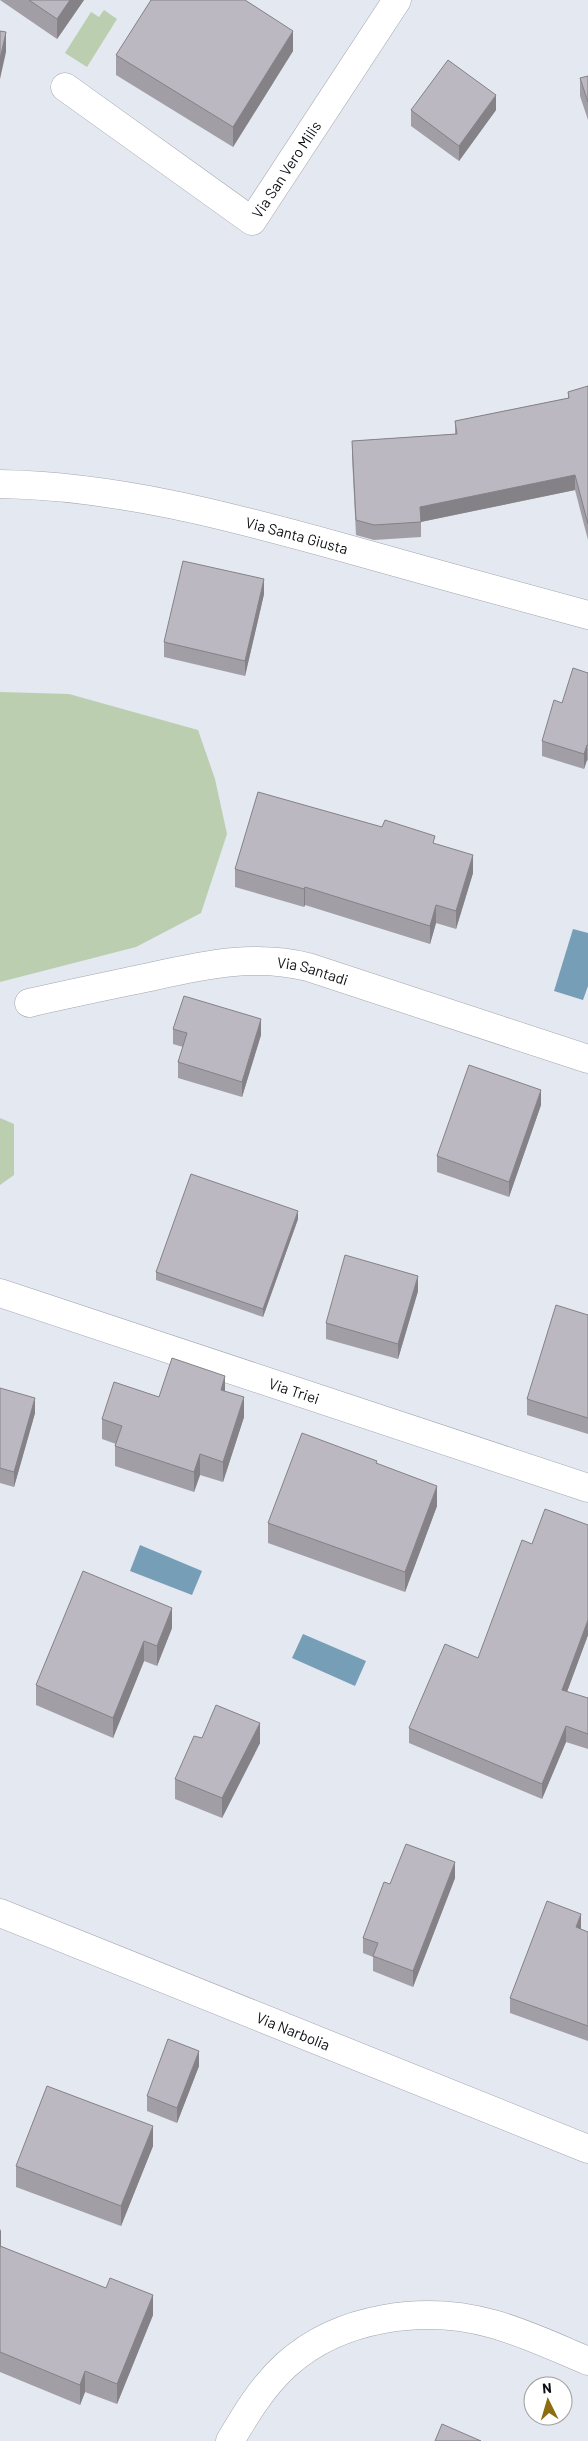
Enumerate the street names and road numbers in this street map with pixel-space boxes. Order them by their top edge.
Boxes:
street label: Via San Vero Milis [248,117,324,221]
street label: Via Santa Giusta [244,513,350,558]
street label: Via Santadi [276,953,351,989]
street label: Via Triei [267,1374,322,1407]
street label: Via Narbolia [254,2008,333,2054]

